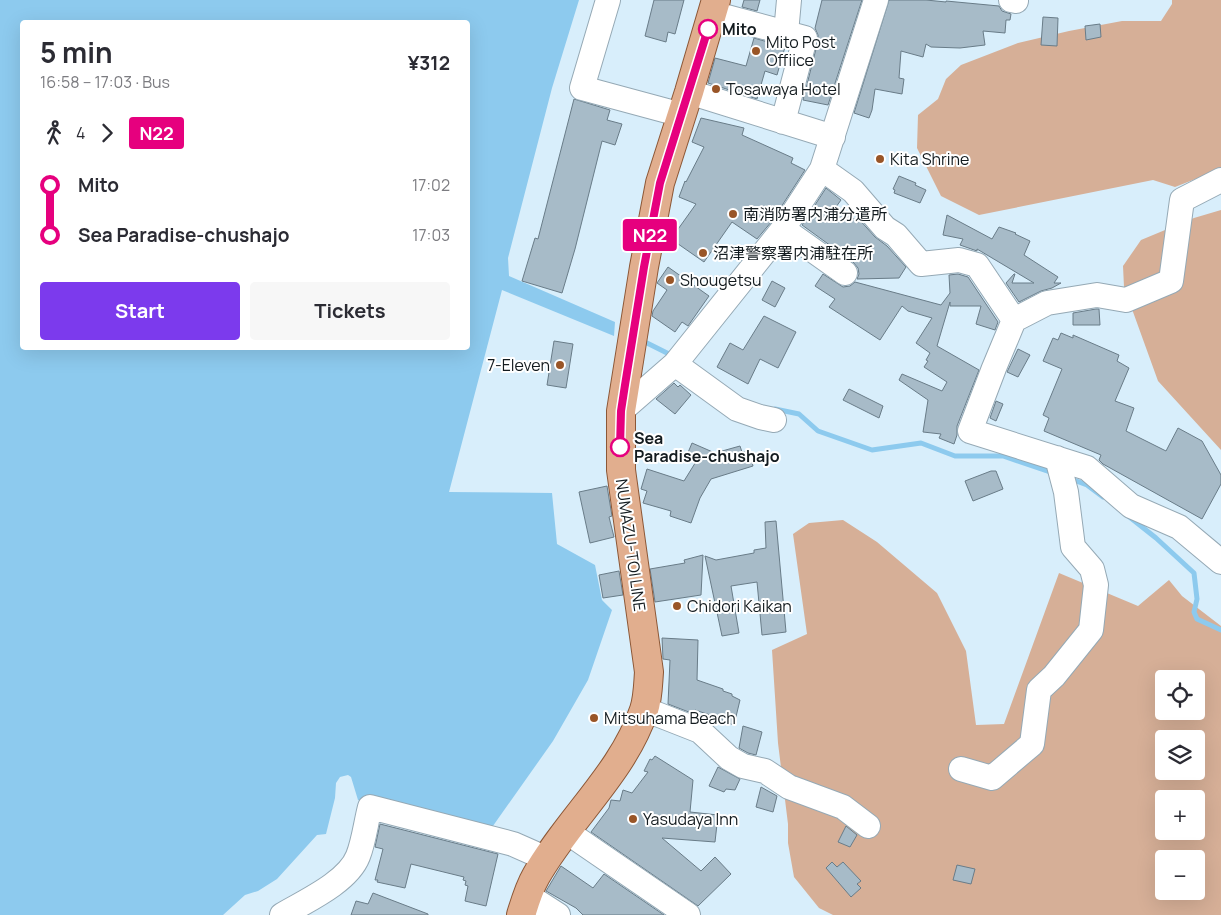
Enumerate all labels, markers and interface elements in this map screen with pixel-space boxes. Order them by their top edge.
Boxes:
place label: Mito [722,18,757,40]
marker: Mito [698,19,718,39]
place label: Mito Post Offiice [766,31,836,71]
text: 5 min [40,33,113,71]
marker: Mito Post Offiice [750,45,762,57]
text: ¥312 [408,50,450,76]
text: 16:58 – 17:03 · Bus [40,71,170,93]
place label: Tosawaya Hotel [726,78,841,100]
marker: Tosawaya Hotel [710,83,722,95]
icon: walk [40,119,68,147]
icon: forward [93,119,121,147]
text: N22 [139,121,174,145]
text: 4 [76,122,85,144]
place label: Kita Shrine [890,148,969,170]
marker: Kita Shrine [874,153,886,165]
text: Mito [78,172,119,198]
text: 17:02 [412,174,450,196]
place label: 南消防署内浦分遣所 [743,203,887,225]
marker: 南消防署内浦分遣所 [727,208,739,220]
line badge: N22 [621,219,679,251]
text: Sea Paradise-chushajo [78,222,289,248]
text: N22 [633,223,667,247]
text: 17:03 [412,224,450,246]
place label: 沼津警察署内浦駐在所 [713,242,873,264]
marker: 沼津警察署内浦駐在所 [697,247,709,259]
place label: Shougetsu [680,269,761,291]
marker: Shougetsu [664,274,676,286]
button: Start [40,282,240,340]
button: Tickets [250,282,450,340]
place label: 7-Eleven [487,354,550,376]
marker: 7-Eleven [554,359,566,371]
place label: Sea Paradise-chushajo [634,427,780,467]
marker: Sea Paradise-chushajo [610,437,630,457]
street label: NUMAZU-TOI LINE [611,477,651,613]
place label: Chidori Kaikan [687,595,792,617]
marker: Chidori Kaikan [671,600,683,612]
map controls [1155,670,1205,900]
button: locate [1155,670,1205,720]
place label: Mitsuhama Beach [604,707,736,729]
marker: Mitsuhama Beach [588,712,600,724]
button: layers [1155,730,1205,780]
button: + [1155,790,1205,840]
place label: Yasudaya Inn [643,808,738,830]
marker: Yasudaya Inn [627,813,639,825]
button: − [1155,850,1205,900]

